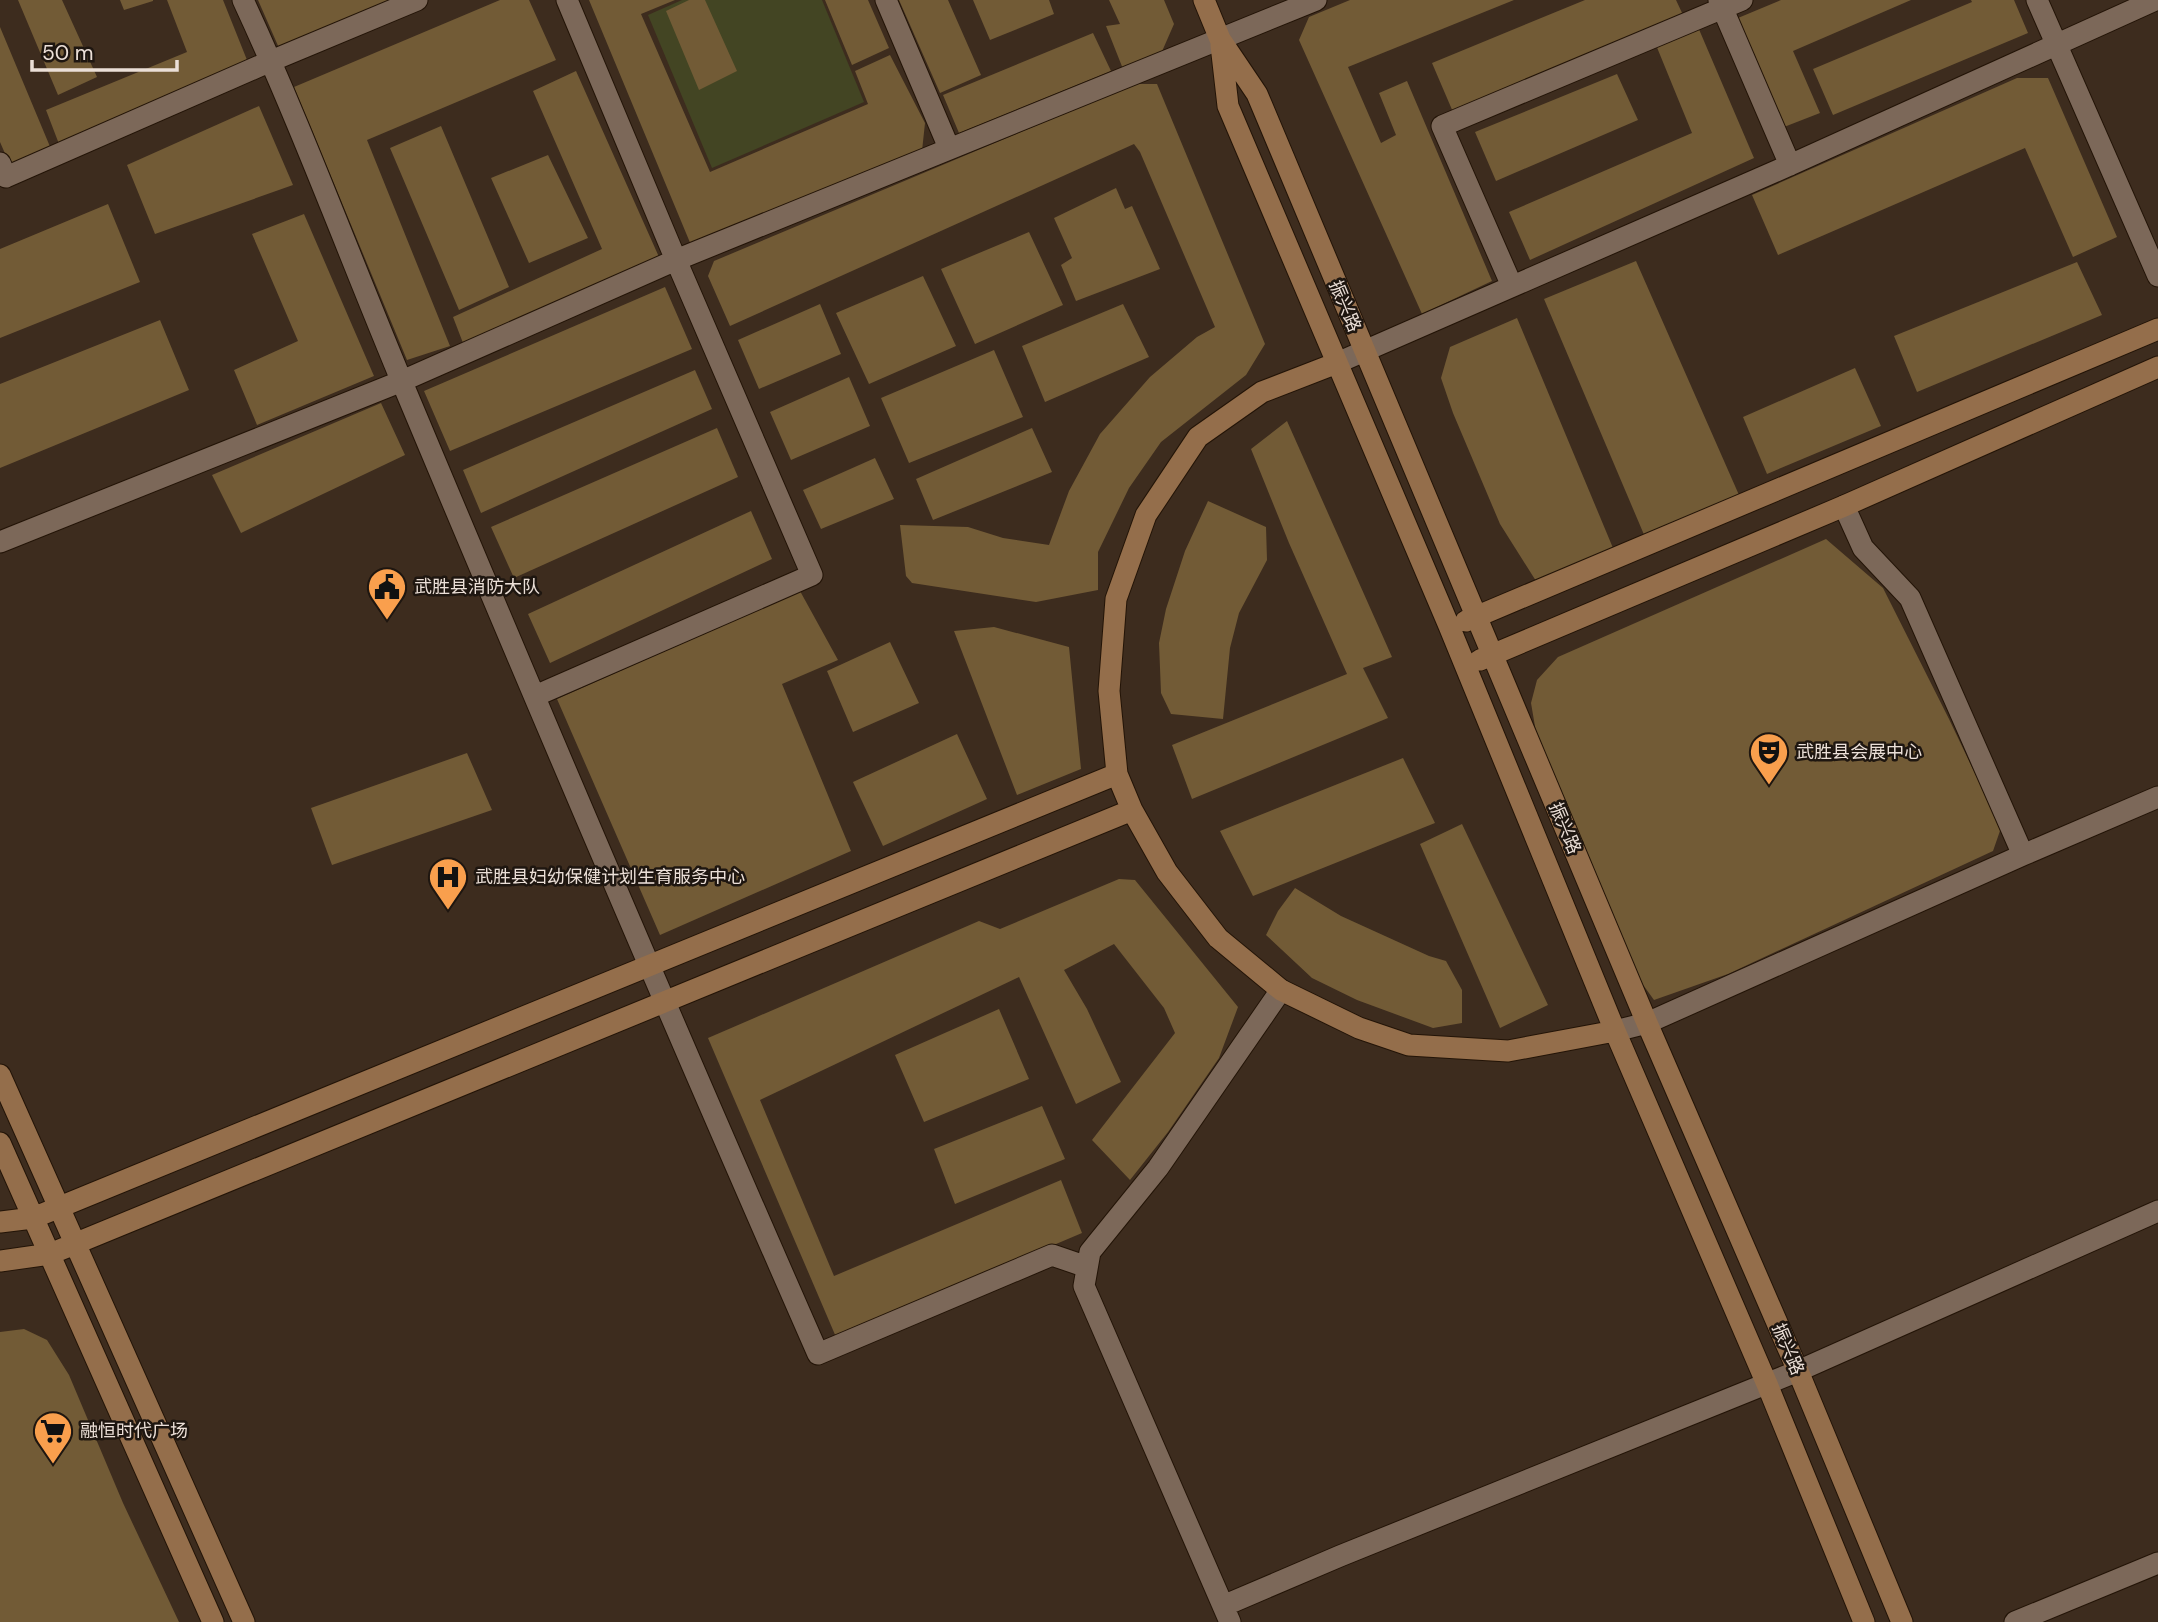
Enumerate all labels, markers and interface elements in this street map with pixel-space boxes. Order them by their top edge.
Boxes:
scale bar [32,28,177,72]
text: 50 m [42,39,93,67]
street label: 振兴路 [1323,276,1367,336]
public building icon: 武胜县消防大队 [366,566,408,621]
place label: 武胜县消防大队 [414,575,540,599]
theatre icon: 武胜县会展中心 [1748,731,1790,786]
place label: 武胜县会展中心 [1796,740,1922,764]
street label: 振兴路 [1543,798,1587,858]
hospital icon: 武胜县妇幼保健计划生育服务中心 [427,856,469,911]
place label: 武胜县妇幼保健计划生育服务中心 [475,865,745,889]
street label: 振兴路 [1766,1319,1810,1379]
supermarket icon: 融恒时代广场 [32,1410,74,1465]
place label: 融恒时代广场 [80,1419,188,1443]

